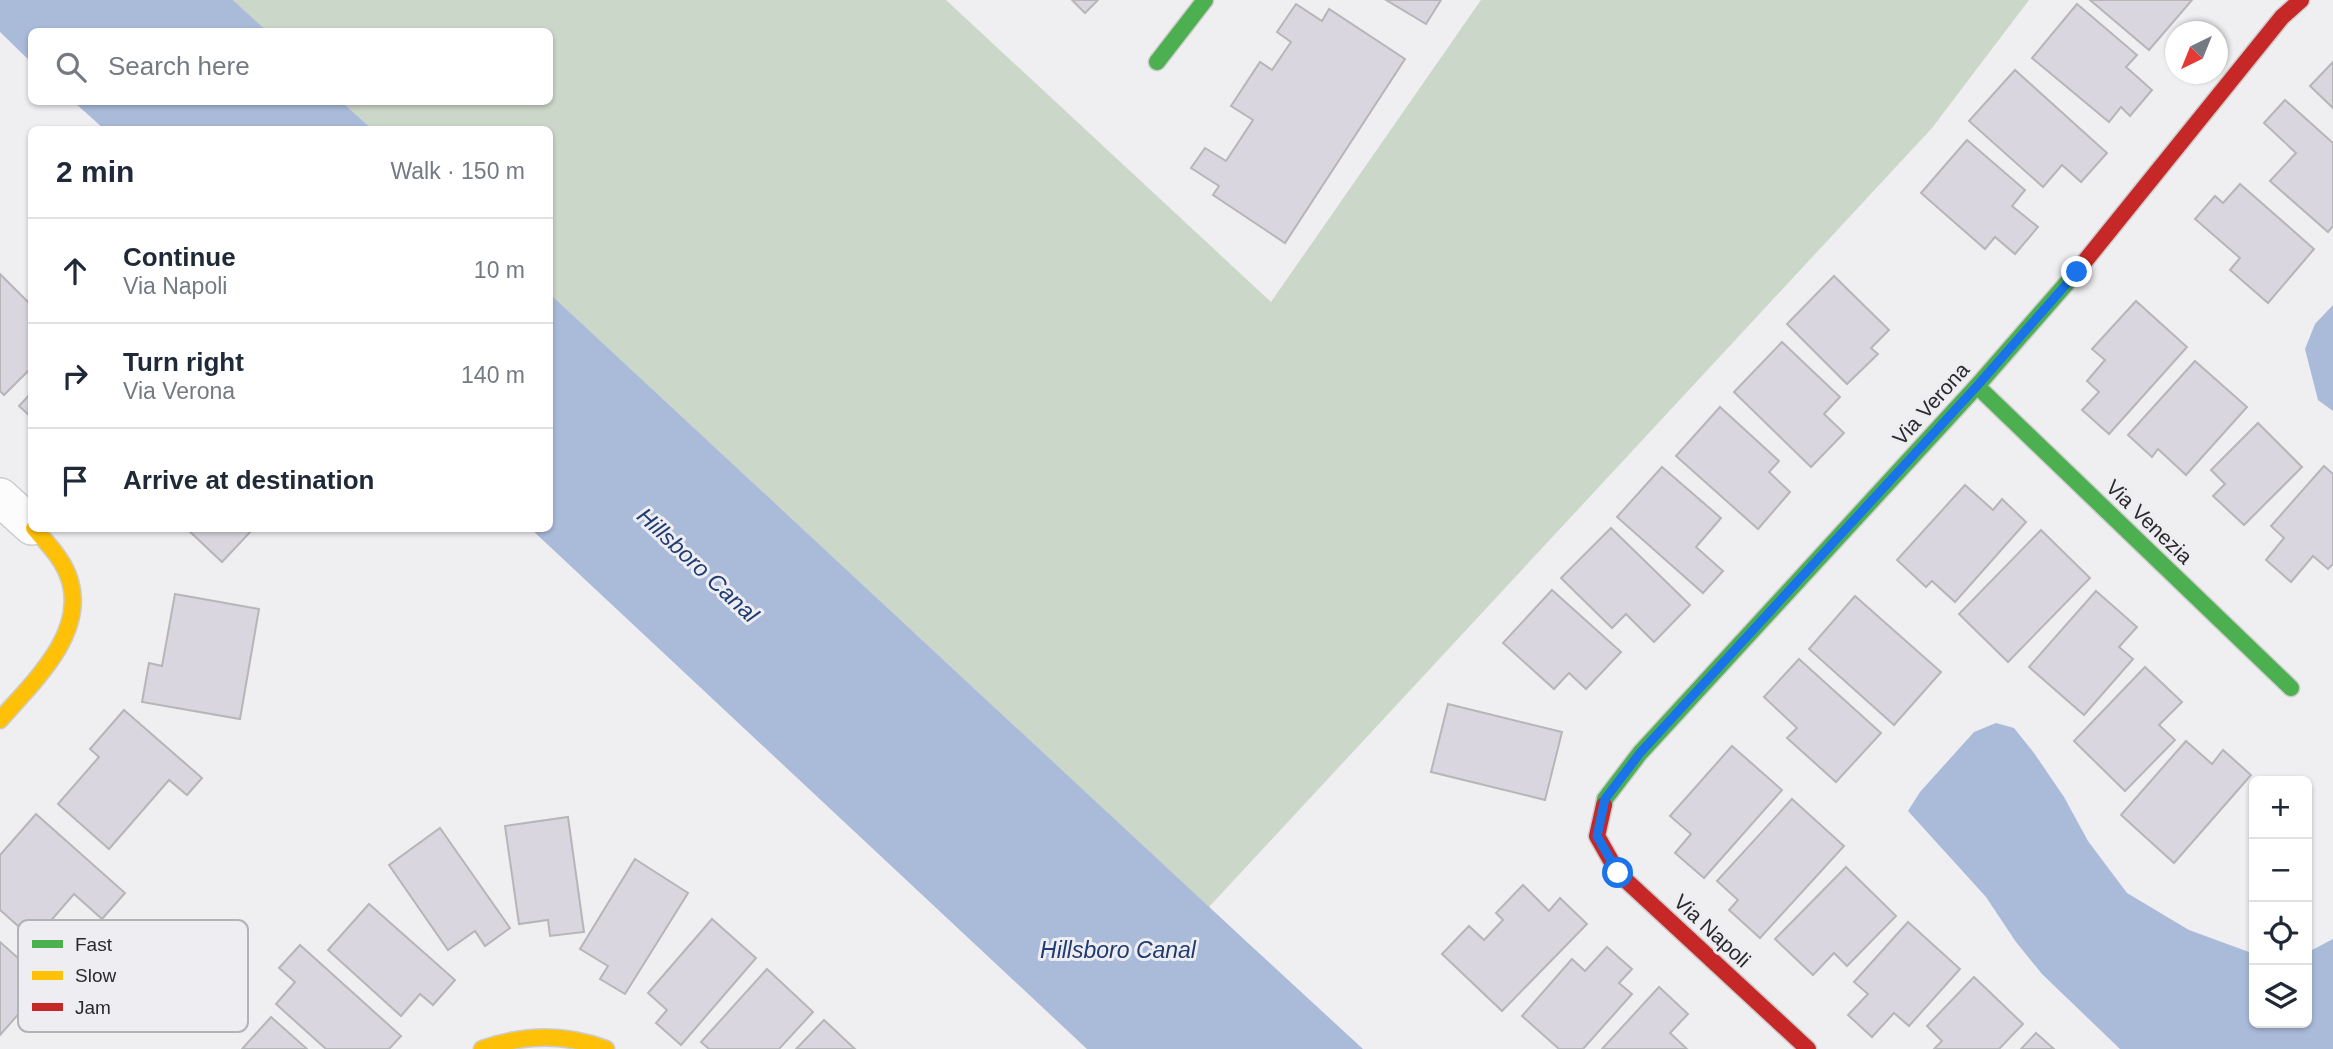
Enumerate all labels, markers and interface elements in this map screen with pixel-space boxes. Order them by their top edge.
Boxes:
north arrow [2165,21,2228,84]
search box [28,28,553,105]
icon: search [52,48,90,86]
text: Search here [108,51,250,81]
text: 2 min [56,155,134,188]
text: Walk · 150 m [390,158,525,184]
text: Continue [123,242,236,272]
icon: ahead [56,252,94,290]
route end [2061,256,2092,287]
text: 10 m [474,257,525,283]
text: Via Napoli [123,273,227,299]
text: Turn right [123,347,244,377]
icon: right [56,357,94,395]
street label: Via Verona [1888,358,1974,449]
text: 140 m [461,362,525,388]
text: Via Verona [123,378,235,404]
icon: arrive [56,462,94,500]
text: Arrive at destination [123,465,374,495]
street label: Via Venezia [2102,475,2197,569]
water label: Hillsboro Canal [632,502,765,628]
map controls [2249,776,2312,1028]
button: + [2249,776,2312,839]
button: − [2249,839,2312,902]
route start [1602,857,1633,888]
street label: Via Napoli [1670,890,1755,972]
button: locate [2249,902,2312,965]
legend [18,920,248,1032]
text: Fast [75,934,113,955]
water label: Hillsboro Canal [1040,937,1197,963]
text: Slow [75,965,116,986]
button: layers [2249,965,2312,1028]
text: Jam [75,997,111,1018]

